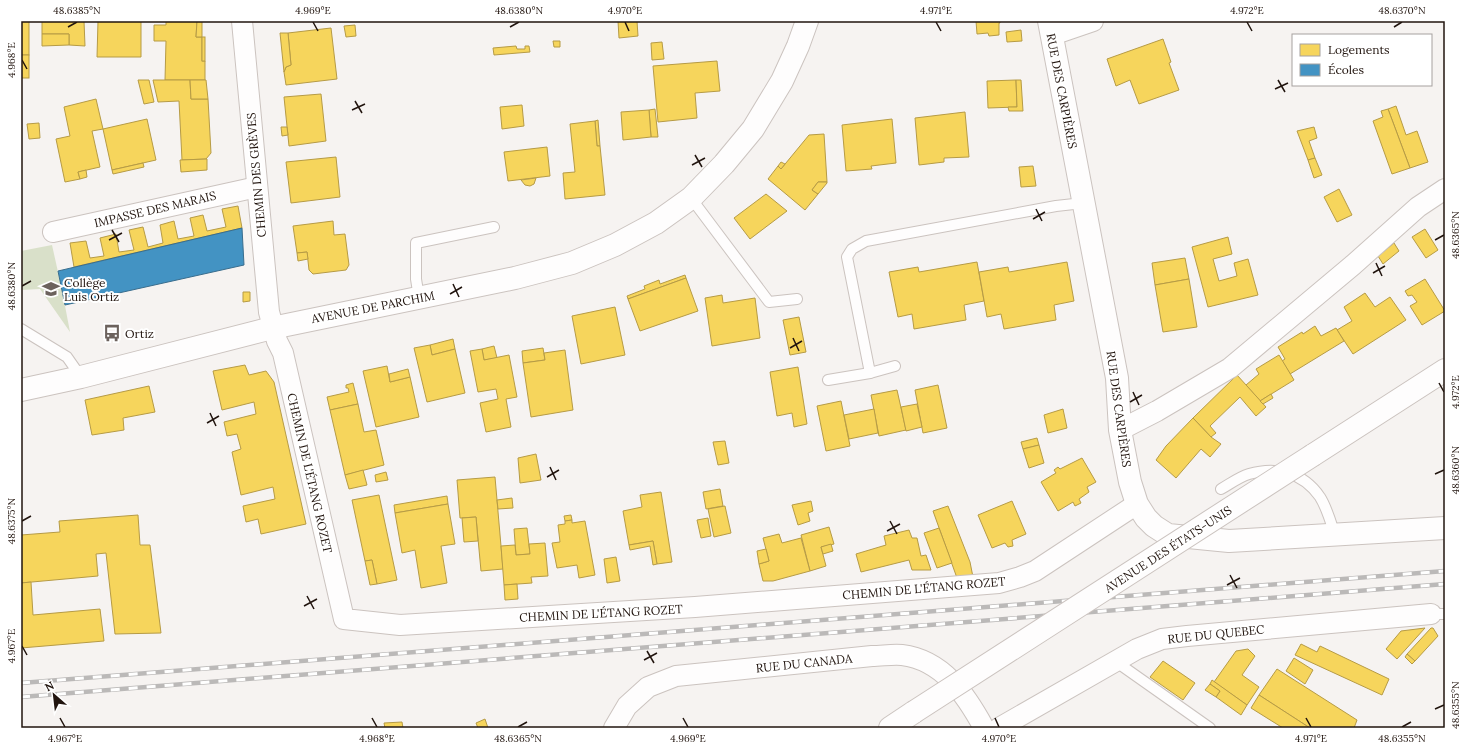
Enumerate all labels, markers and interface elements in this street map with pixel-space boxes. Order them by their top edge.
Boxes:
text: 48.6385°N [53,4,101,17]
text: 4.969°E [295,4,331,17]
text: 48.6380°N [495,4,544,17]
text: 4.970°E [608,4,642,17]
text: 4.971°E [920,4,952,17]
text: 4.972°E [1230,4,1264,17]
text: 48.6370°N [1379,4,1426,17]
street label: RUE DES CARPIÈRES [1043,32,1081,150]
legend [1292,34,1432,86]
text: 4.968°E [5,42,18,78]
text: Logements [1328,42,1390,57]
text: Écoles [1328,62,1365,77]
street label: CHEMIN DES GRÈVES [243,112,269,238]
street label: IMPASSE DES MARAIS [92,188,218,230]
text: 48.6365°N [1449,211,1462,259]
text: 48.6380°N [5,261,18,310]
place label: Collège Luis Ortiz [64,275,119,304]
school or university icon: Collège Luis Ortiz [41,279,61,299]
street label: AVENUE DE PARCHIM [309,288,436,327]
bus stop icon: Ortiz [102,323,122,343]
place label: Ortiz [125,326,154,341]
street label: RUE DES CARPIÈRES [1103,350,1135,468]
text: 4.972°E [1449,375,1462,409]
street label: CHEMIN DE L'ÉTANG ROZET [284,392,336,555]
text: 48.6360°N [1449,445,1462,494]
text: 48.6375°N [5,498,18,544]
street label: AVENUE DES ÉTATS-UNIS [1101,502,1235,596]
street label: CHEMIN DE L'ÉTANG ROZET [842,573,1007,603]
street label: CHEMIN DE L'ÉTANG ROZET [519,601,683,625]
street label: RUE DU QUEBEC [1167,621,1266,647]
text: 4.967°E [5,629,18,663]
street label: RUE DU CANADA [755,650,853,676]
north arrow [34,675,74,715]
text: N [42,678,57,694]
text: 48.6355°N [1449,681,1462,729]
text: 4.967°E [48,732,82,745]
text: 4.968°E [359,732,395,745]
text: 48.6365°N [494,732,542,745]
text: 4.969°E [670,732,706,745]
text: 4.970°E [982,732,1016,745]
text: 4.971°E [1295,732,1327,745]
text: 48.6355°N [1378,732,1426,745]

